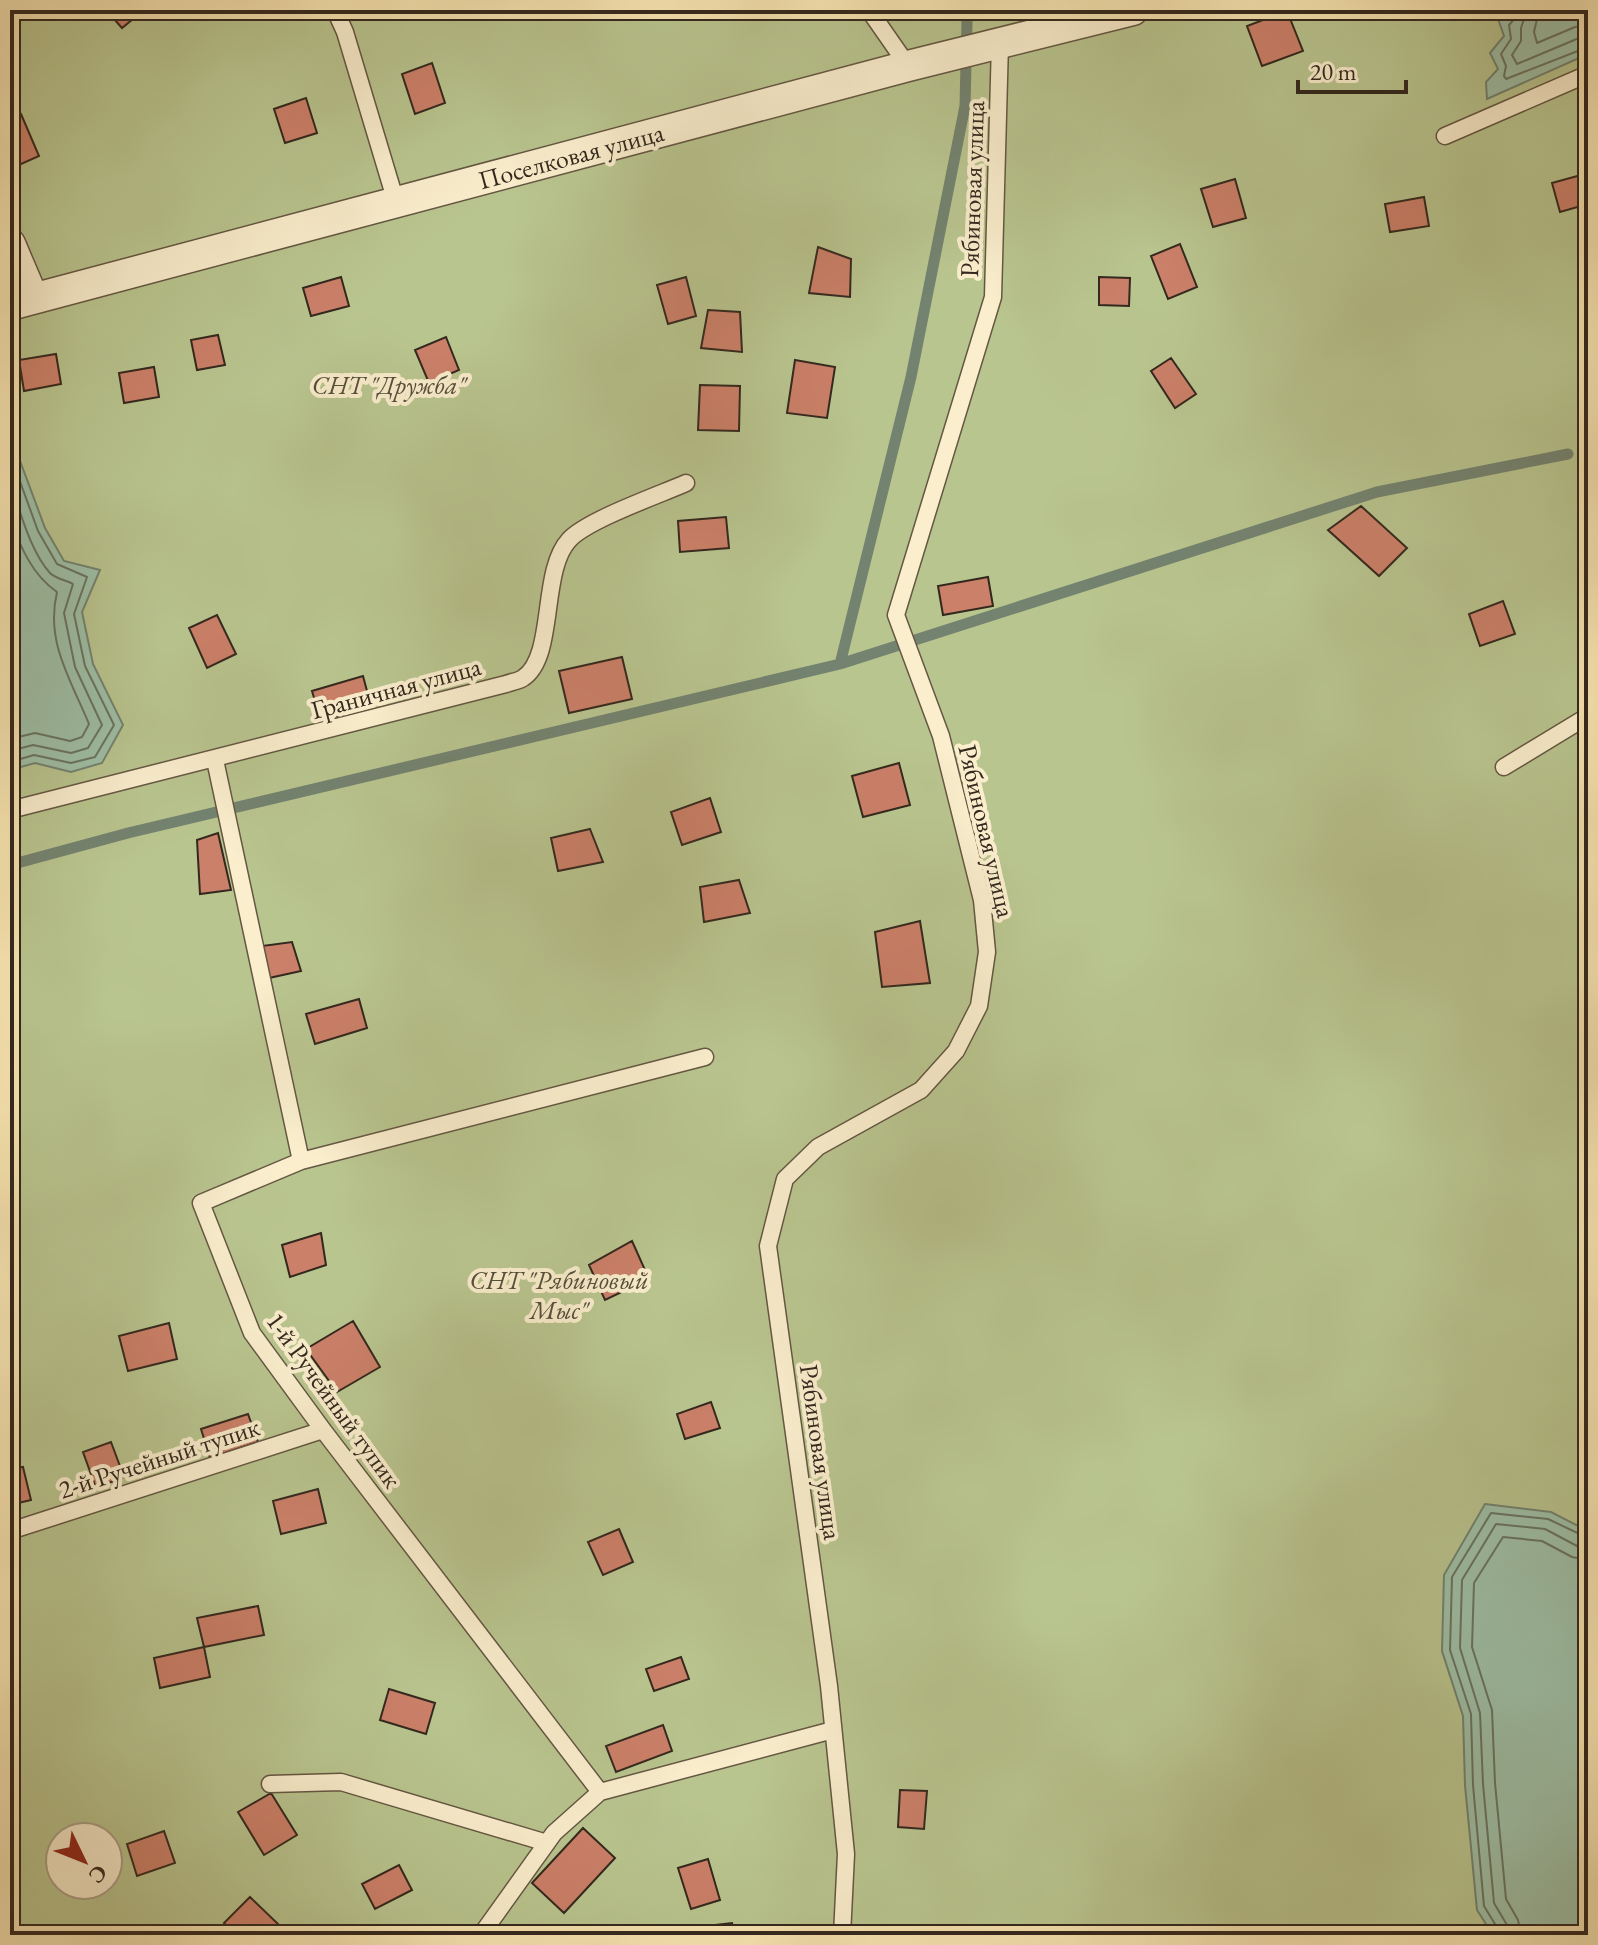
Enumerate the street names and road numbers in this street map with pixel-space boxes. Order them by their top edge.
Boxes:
street label: Рябиновая улица [952,99,992,278]
street label: Поселковая улица [474,115,668,197]
street label: Граничная улица [307,649,485,727]
street label: Рябиновая улица [951,741,1024,922]
street label: 1-й Ручейный тупик [259,1305,410,1495]
street label: Рябиновая улица [792,1362,850,1542]
street label: 2-й Ручейный тупик [54,1409,264,1507]

